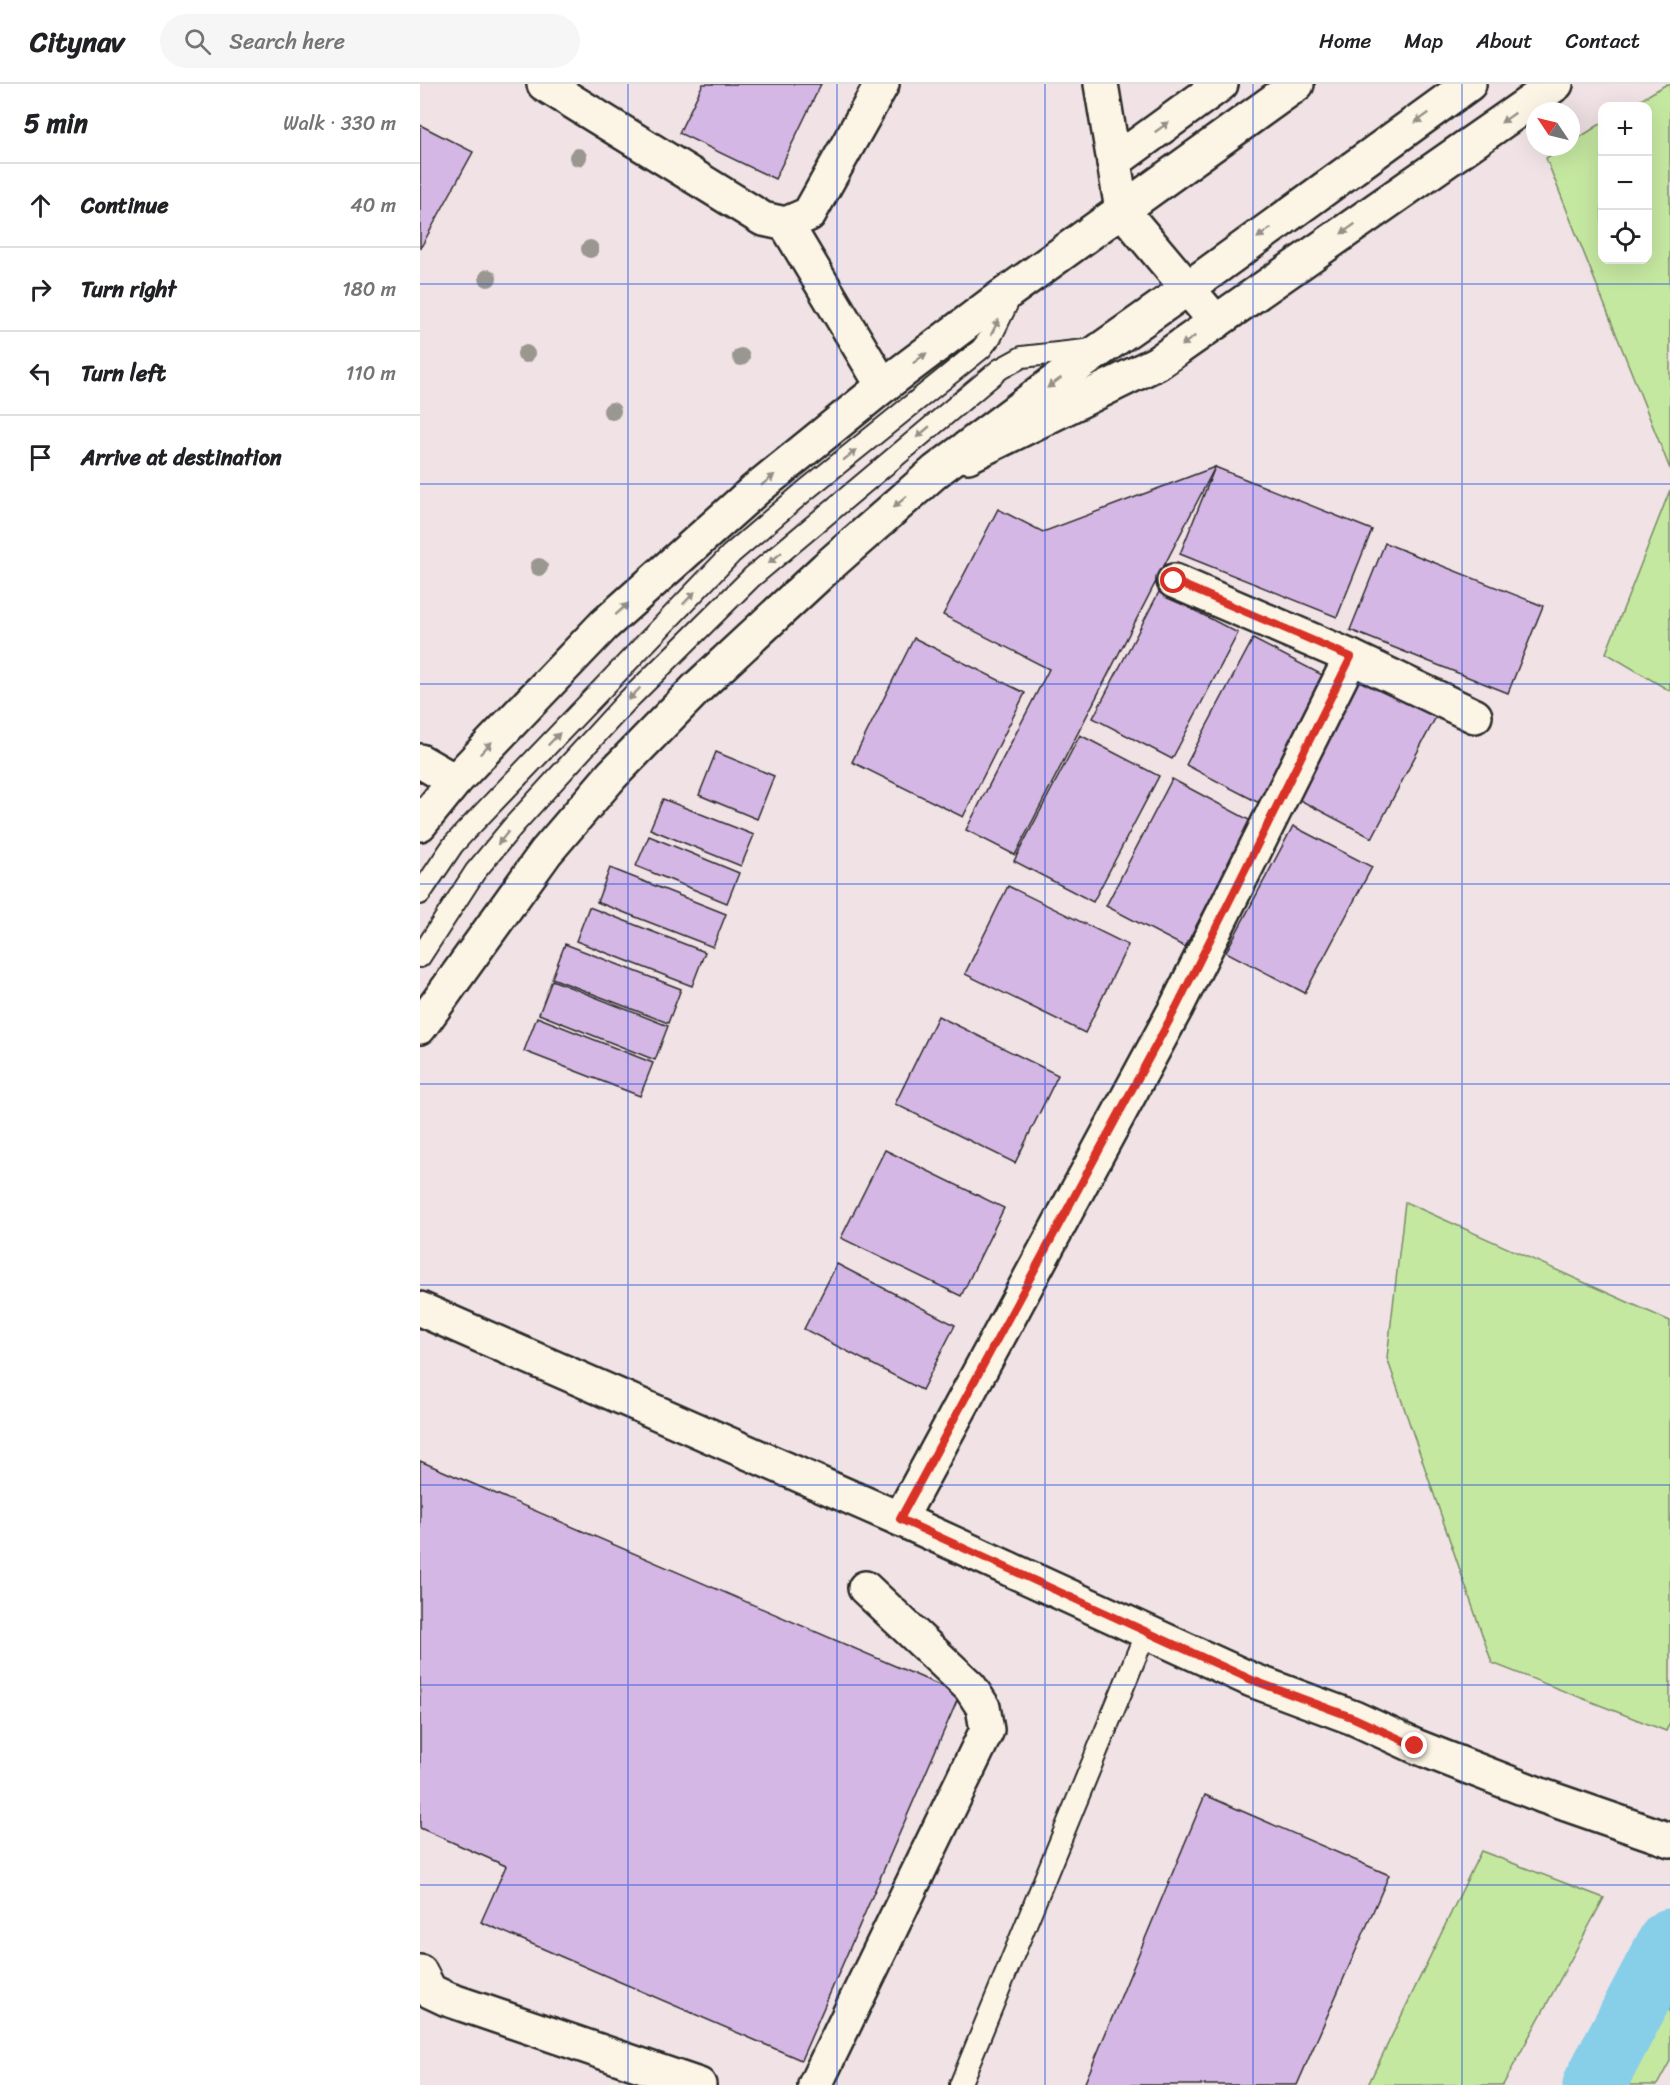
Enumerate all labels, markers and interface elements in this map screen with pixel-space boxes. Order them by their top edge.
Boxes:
search box [160,14,580,68]
text: Citynav [30,17,124,66]
text: Search here [229,22,345,61]
text: Home [1319,22,1371,60]
text: Map [1404,22,1443,60]
text: About [1476,22,1533,60]
text: Contact [1566,22,1640,60]
icon: search [181,25,214,58]
text: 5 min [24,100,88,146]
north arrow [1526,102,1580,156]
map controls [1598,102,1652,264]
button: + [1598,102,1652,156]
text: Walk · 330 m [283,106,396,141]
one-way arrow [1414,112,1429,124]
one-way arrow [1500,112,1516,124]
one-way arrow [1153,121,1169,133]
button: − [1598,156,1652,210]
text: Continue [81,186,169,225]
text: 40 m [350,188,396,223]
icon: ahead [24,189,57,222]
button: locate [1598,210,1652,264]
one-way arrow [1340,223,1356,234]
one-way arrow [1256,227,1272,239]
text: Turn right [81,270,176,309]
text: 180 m [342,272,396,307]
icon: right [24,273,57,306]
one-way arrow [990,318,1000,336]
one-way arrow [1181,335,1197,347]
one-way arrow [912,352,928,364]
text: Turn left [81,354,166,393]
text: 110 m [346,356,396,391]
icon: left [24,357,57,390]
one-way arrow [1046,376,1061,388]
one-way arrow [916,425,931,438]
text: Arrive at destination [81,438,282,477]
icon: arrive [24,441,57,474]
one-way arrow [842,449,858,462]
one-way arrow [760,473,776,486]
one-way arrow [893,495,908,508]
one-way arrow [767,552,783,565]
route start [1160,567,1186,593]
one-way arrow [681,592,695,606]
one-way arrow [614,603,629,616]
one-way arrow [628,686,642,700]
one-way arrow [547,732,561,747]
one-way arrow [479,741,493,756]
one-way arrow [497,830,510,846]
route end [1401,1732,1427,1758]

